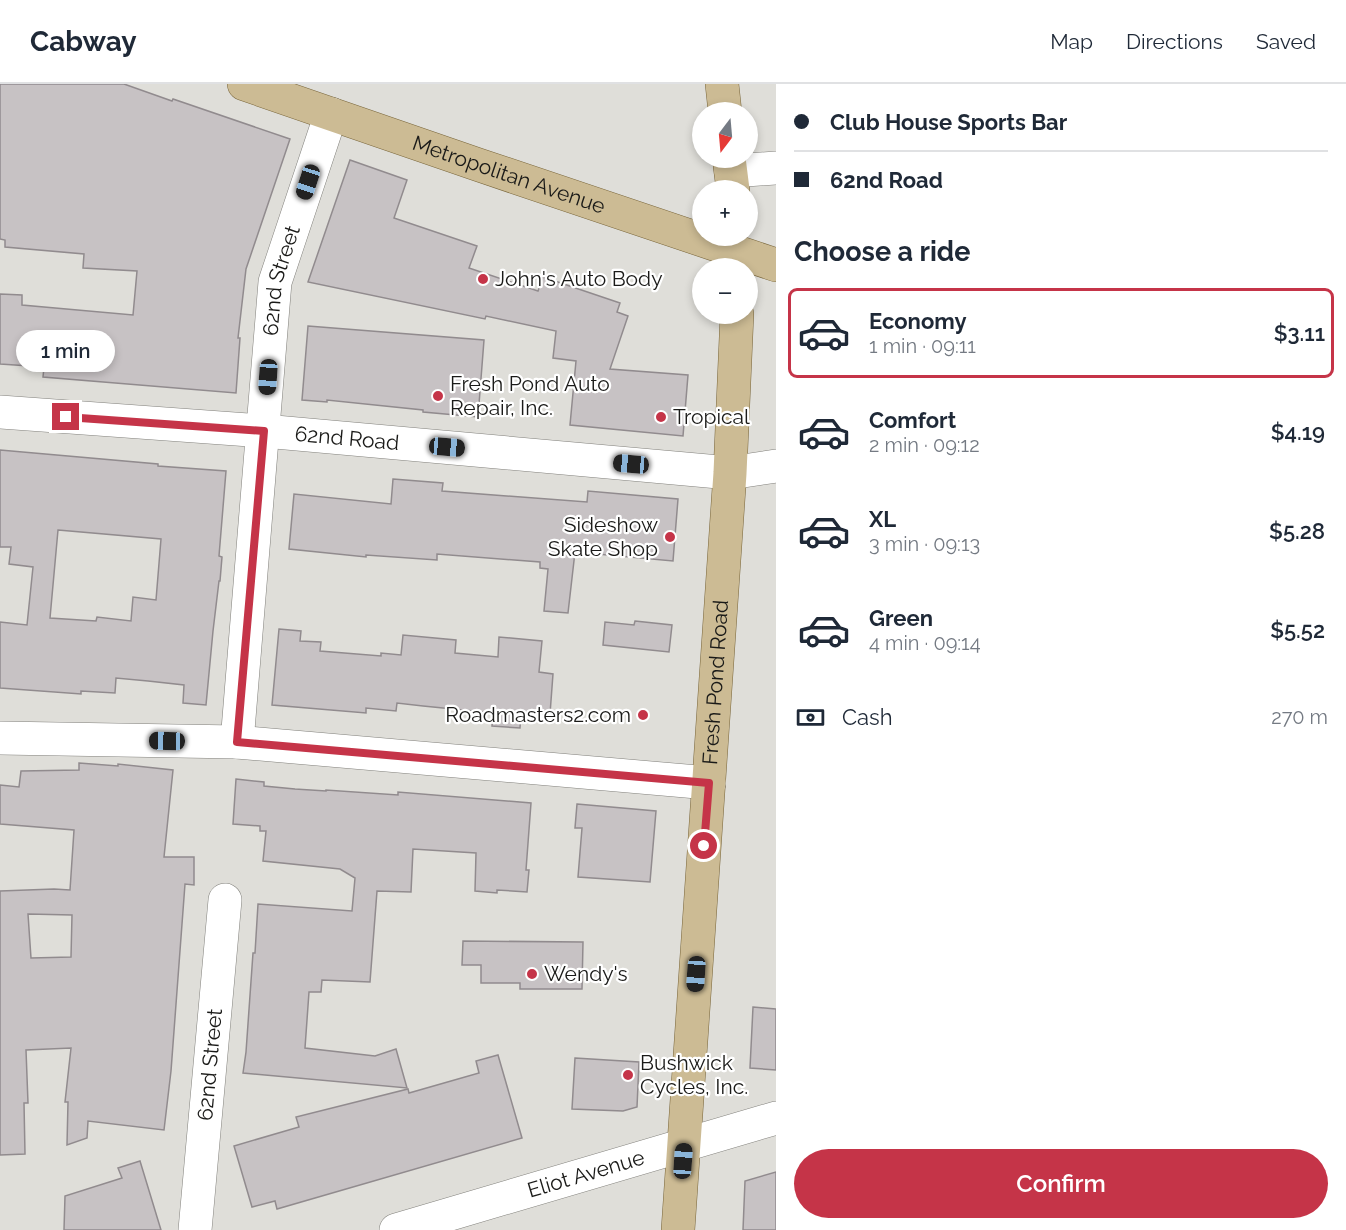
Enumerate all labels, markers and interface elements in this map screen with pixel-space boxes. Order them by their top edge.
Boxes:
text: Cabway [30,25,137,58]
text: Map [1050,29,1093,54]
text: Directions [1126,29,1223,54]
text: Saved [1256,29,1316,54]
north arrow [692,102,758,168]
map controls [692,102,758,324]
text: Club House Sports Bar [830,109,1067,135]
street label: Metropolitan Avenue [409,130,609,219]
car [294,162,322,202]
text: 62nd Road [830,167,943,193]
button: + [692,180,758,246]
street label: 62nd Street [258,222,305,337]
text: Choose a ride [794,236,970,267]
button: − [692,258,758,324]
place label: John's Auto Body [495,266,663,291]
marker: John's Auto Body [476,272,490,286]
icon: car [797,306,851,360]
text: Economy [869,308,967,334]
text: $3.11 [1274,320,1325,346]
callout: 1 min [16,330,116,372]
text: 1 min · 09:11 [869,334,976,358]
text: 1 min [41,339,90,363]
car [258,358,278,396]
place label: Fresh Pond Auto Repair, Inc. [450,371,610,420]
marker: Fresh Pond Auto Repair, Inc. [431,389,445,403]
route end [52,403,79,430]
place label: Tropical [673,404,750,429]
icon: car [797,405,851,459]
text: Comfort [869,407,956,433]
marker: Tropical [654,410,668,424]
text: $4.19 [1271,419,1325,445]
street label: 62nd Road [294,421,400,455]
text: 2 min · 09:12 [869,433,980,457]
car [428,436,466,458]
car [612,453,650,475]
icon: car [797,504,851,558]
text: XL [869,506,896,532]
place label: Sideshow Skate Shop [548,512,658,561]
text: $5.28 [1269,518,1325,544]
marker: Sideshow Skate Shop [663,530,677,544]
text: 3 min · 09:13 [869,532,980,556]
street label: Fresh Pond Road [697,599,733,765]
icon: car [797,603,851,657]
text: Green [869,605,933,631]
text: $5.52 [1270,617,1325,643]
text: 4 min · 09:14 [869,631,981,655]
icon: cash [794,701,827,734]
place label: Roadmasters2.com [445,702,631,727]
text: Cash [842,704,893,730]
text: 270 m [1271,705,1328,729]
marker: Roadmasters2.com [636,708,650,722]
car [149,732,185,750]
route start [690,832,717,859]
car [686,955,706,993]
place label: Wendy's [544,961,628,986]
marker: Wendy's [525,967,539,981]
street label: 62nd Street [192,1007,227,1122]
place label: Bushwick Cycles, Inc. [640,1050,748,1099]
marker: Bushwick Cycles, Inc. [621,1068,635,1082]
car [673,1142,693,1180]
street label: Eliot Avenue [524,1144,647,1203]
button: Confirm [794,1149,1328,1218]

